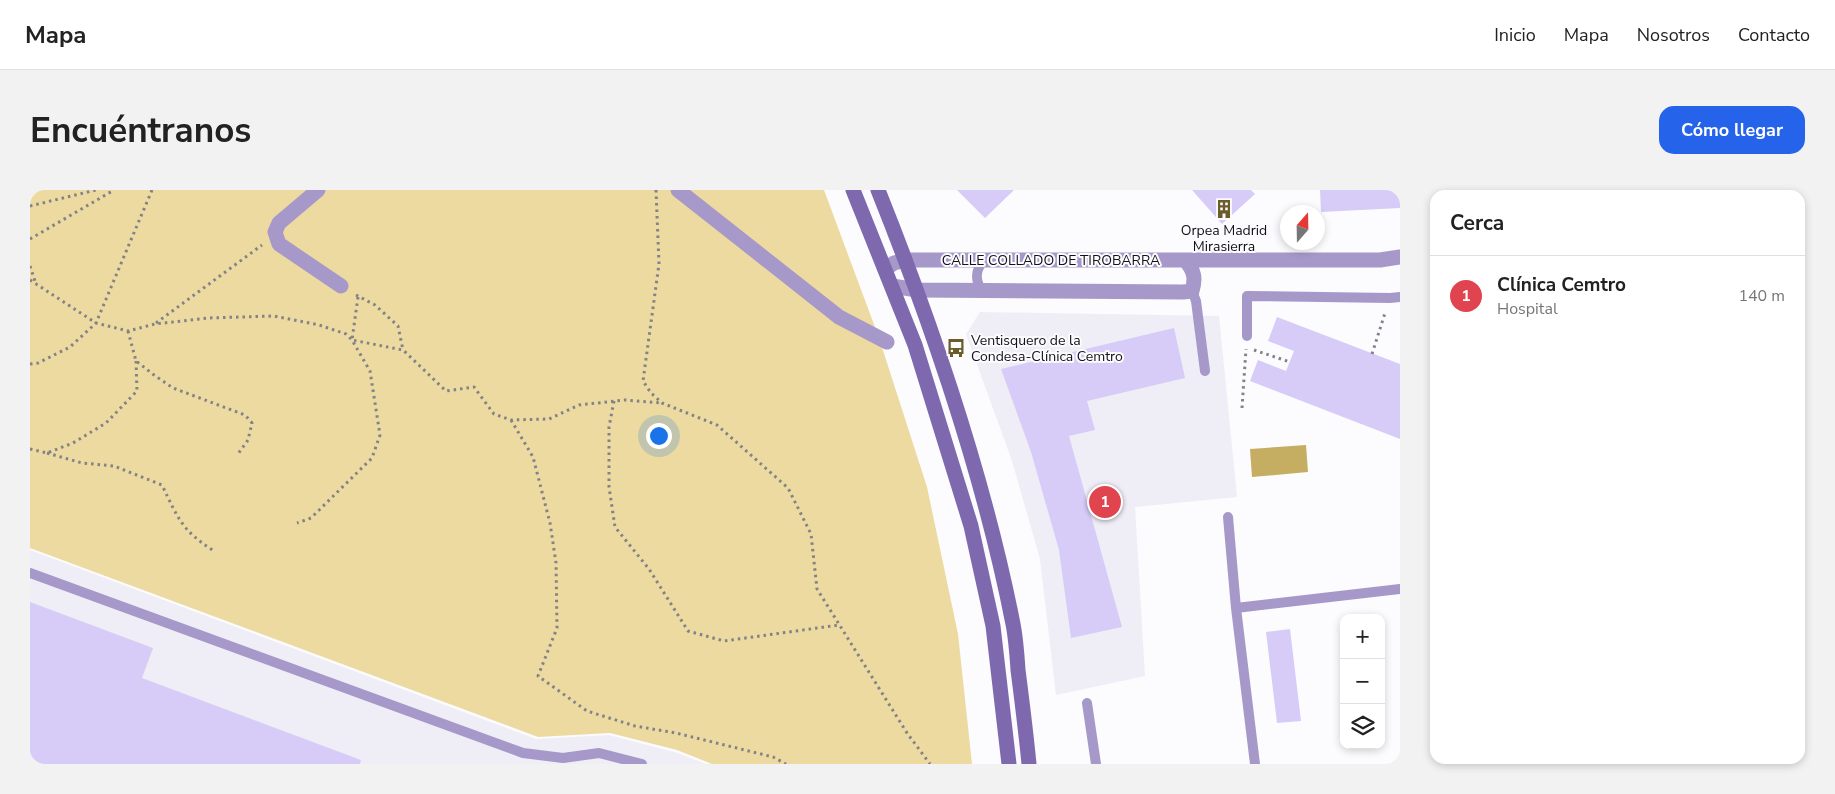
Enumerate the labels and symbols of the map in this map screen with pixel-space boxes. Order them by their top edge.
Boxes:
building icon: Orpea Madrid Mirasierra [1213,198,1235,220]
north arrow [1280,205,1325,250]
place label: Orpea Madrid Mirasierra [1181,221,1267,256]
street label: CALLE COLLADO DE TIROBARRA [942,251,1160,270]
place label: Ventisquero de la Condesa-Clínica Cemtro [970,331,1123,366]
bus stop icon: Ventisquero de la Condesa-Clínica Cemtro [945,337,967,359]
your location [646,423,672,449]
pin: 1 [1089,483,1121,521]

